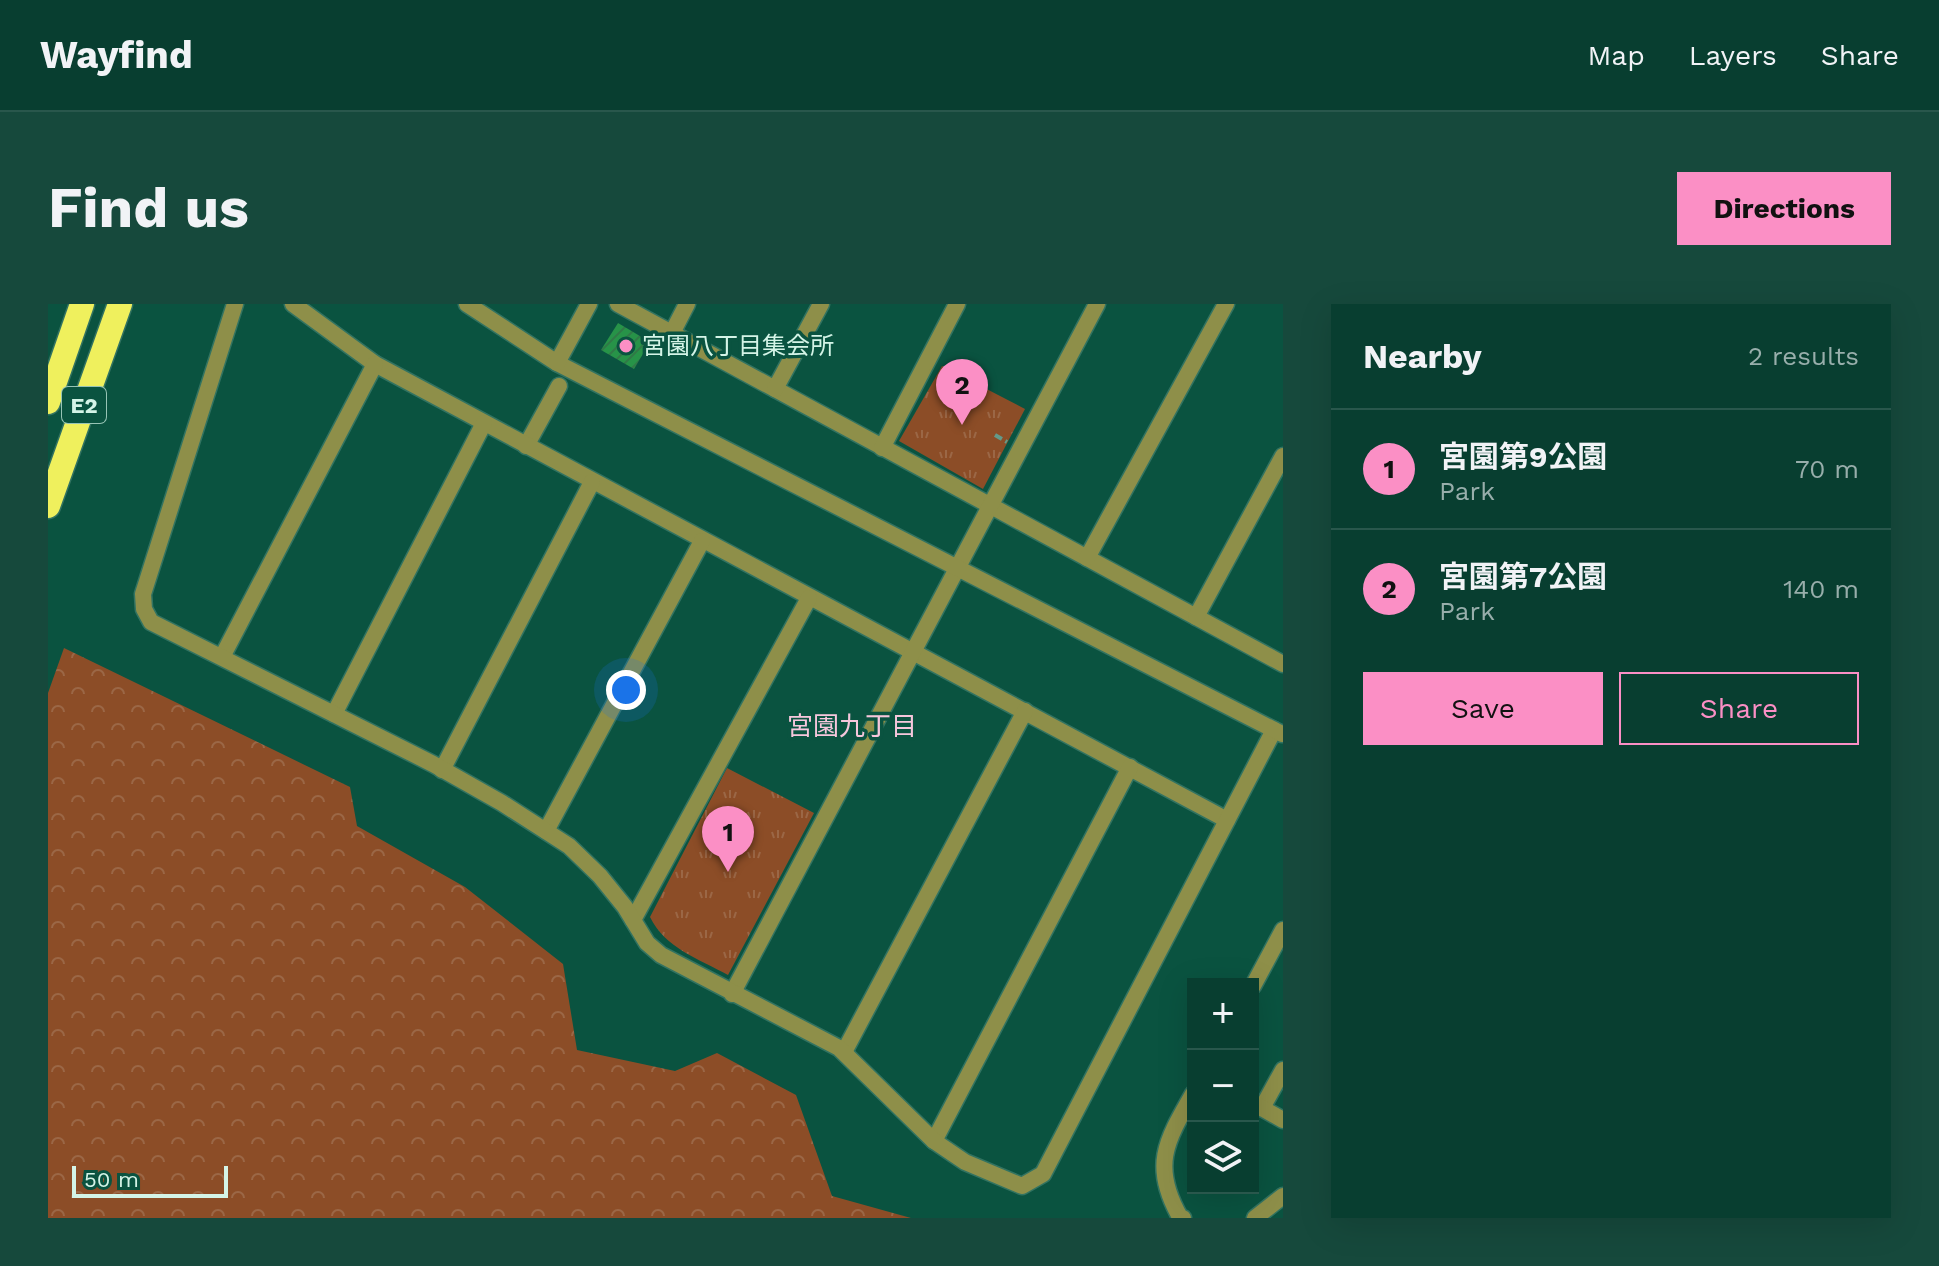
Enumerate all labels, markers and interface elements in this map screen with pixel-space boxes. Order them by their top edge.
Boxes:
text: Wayfind [40,33,193,77]
text: Map [1588,39,1645,72]
text: Layers [1689,39,1777,72]
text: Share [1821,39,1899,72]
button: Directions [1677,172,1891,245]
text: Find us [48,175,249,241]
place label: 宮園八丁目集会所 [642,332,834,360]
text: Nearby [1363,336,1482,376]
marker: 宮園八丁目集会所 [617,337,635,355]
text: 2 results [1748,341,1859,371]
pin: 2 [936,359,988,425]
road number: E2 [62,387,106,423]
text: 宮園第9公園 [1439,439,1607,474]
text: 1 [1383,454,1395,484]
text: 70 m [1795,454,1859,484]
text: Park [1439,476,1495,506]
text: 宮園第7公園 [1439,559,1607,594]
text: 2 [1381,574,1397,604]
text: 140 m [1783,574,1859,604]
text: Park [1439,596,1495,626]
your location [606,670,646,710]
button: Save [1363,672,1603,745]
button: Share [1619,672,1859,745]
district label: 宮園九丁目 [787,711,917,741]
pin: 1 [702,806,754,872]
map controls [1187,978,1259,1194]
button: + [1187,978,1259,1050]
button: − [1187,1050,1259,1122]
button: layers [1187,1122,1259,1194]
scale bar [72,1162,228,1198]
text: 50 m [84,1167,139,1192]

